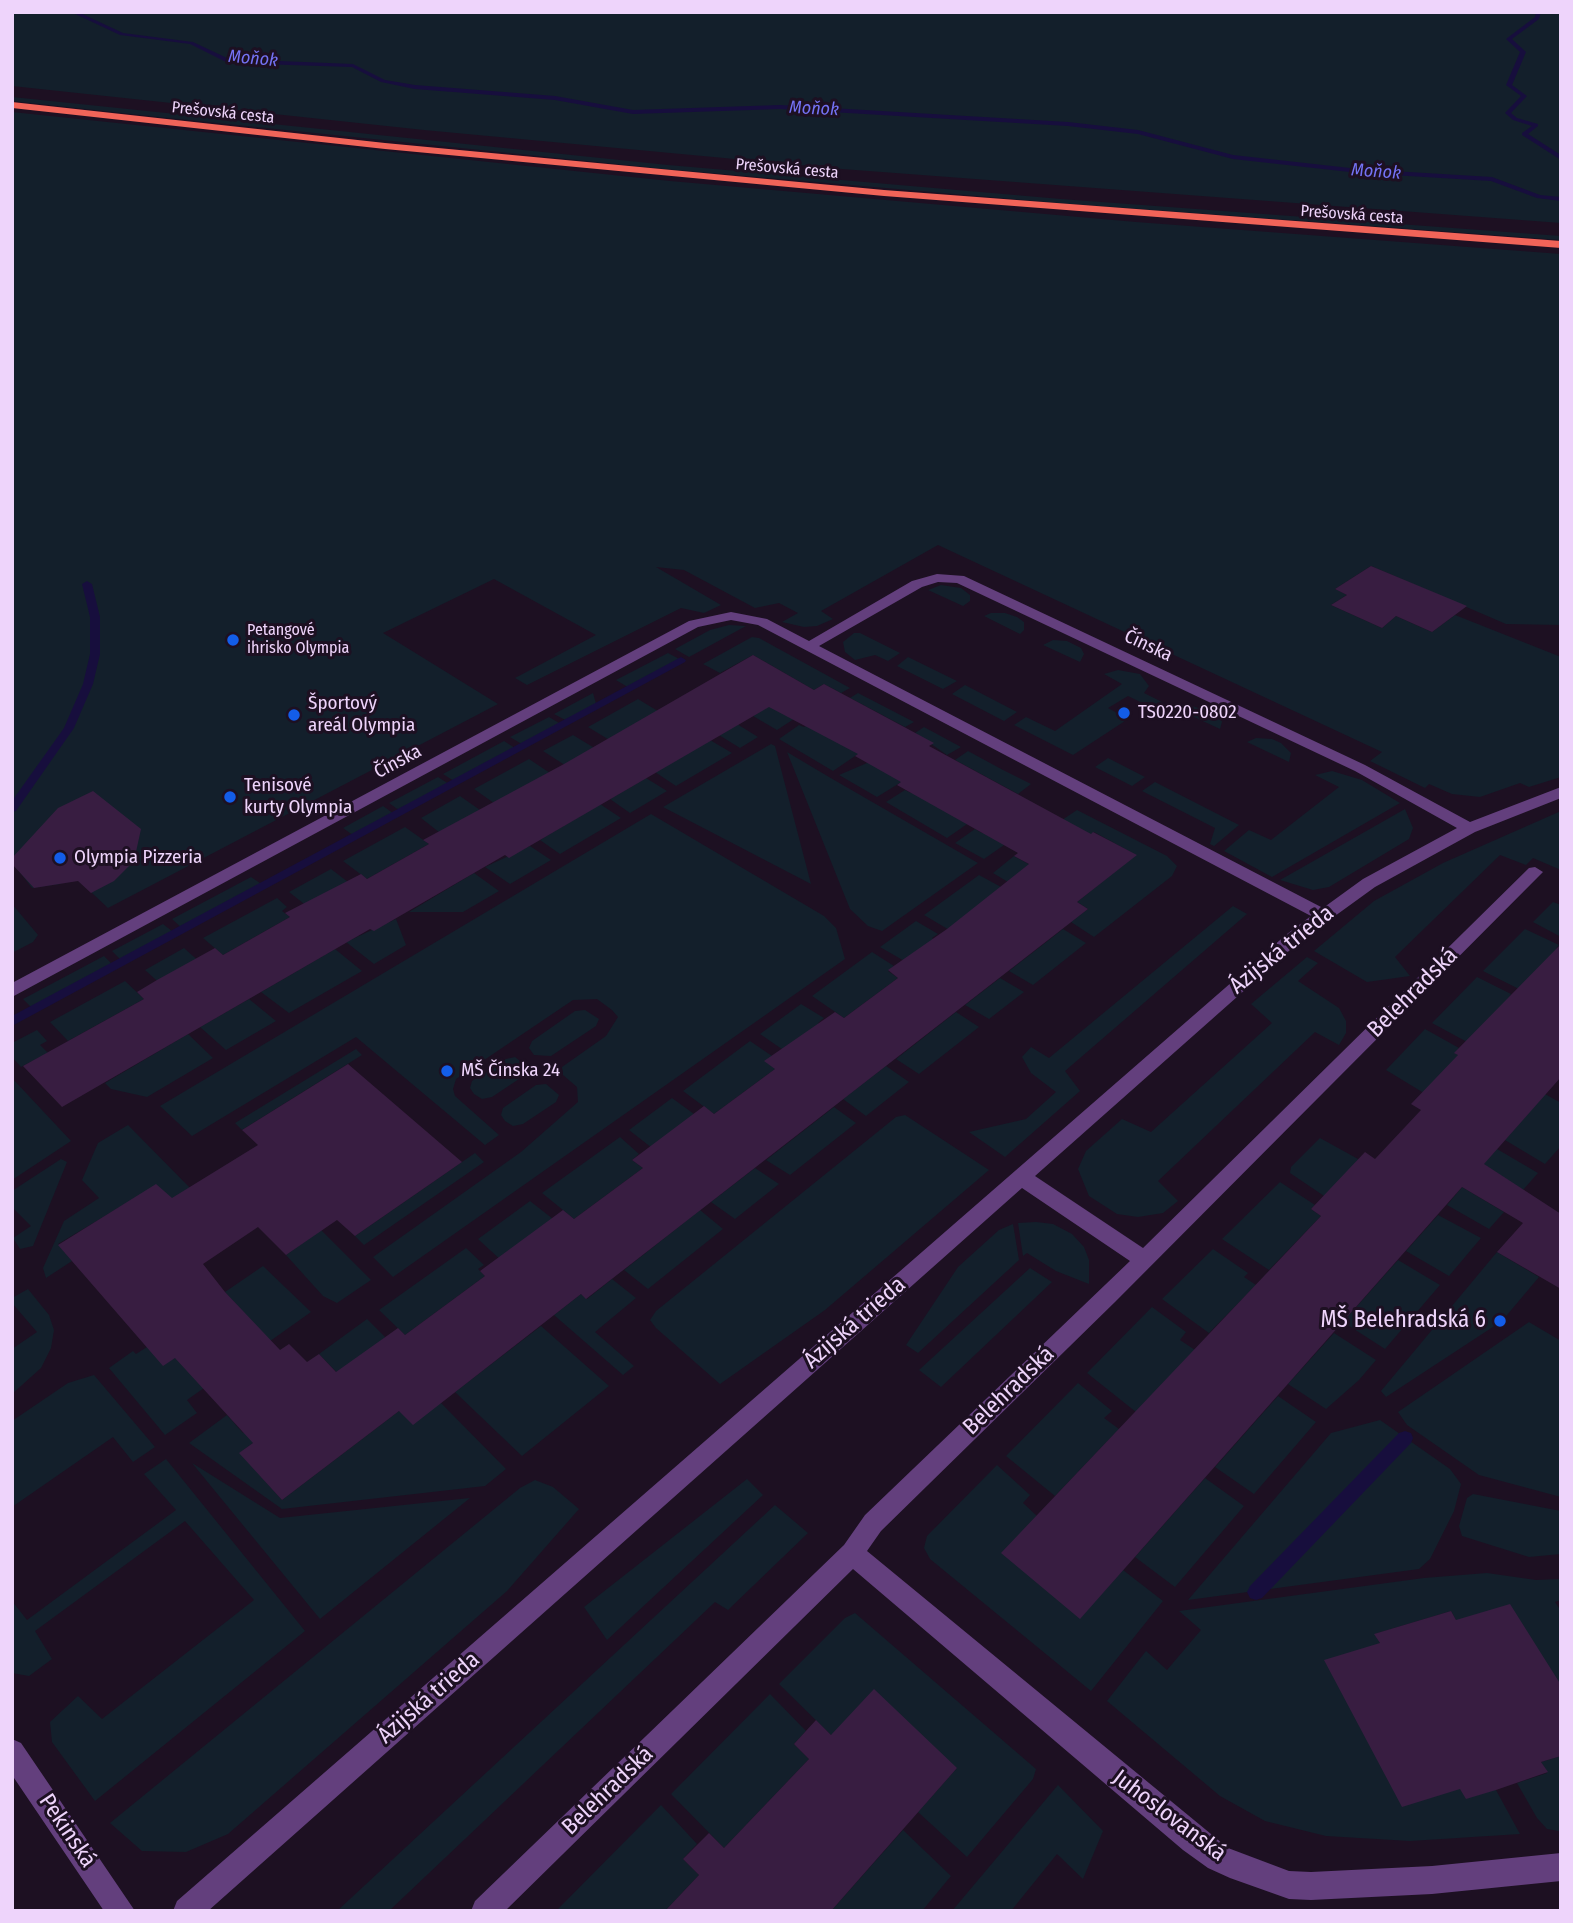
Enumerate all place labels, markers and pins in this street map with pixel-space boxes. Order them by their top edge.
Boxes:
place label: Petangové ihrisko Olympia [247,621,349,659]
marker: Petangové ihrisko Olympia [225,632,241,648]
place label: Športový areál Olympia [308,693,415,737]
place label: TS0220-0802 [1138,702,1237,724]
marker: TS0220-0802 [1116,705,1132,721]
marker: Športový areál Olympia [286,707,302,723]
place label: Tenisové kurty Olympia [244,775,352,819]
marker: Tenisové kurty Olympia [222,789,238,805]
place label: Olympia Pizzeria [74,847,202,869]
marker: Olympia Pizzeria [52,850,68,866]
place label: MŠ Čínska 24 [461,1060,560,1082]
marker: MŠ Čínska 24 [439,1063,455,1079]
place label: MŠ Belehradská 6 [1321,1307,1486,1335]
marker: MŠ Belehradská 6 [1492,1313,1508,1329]

